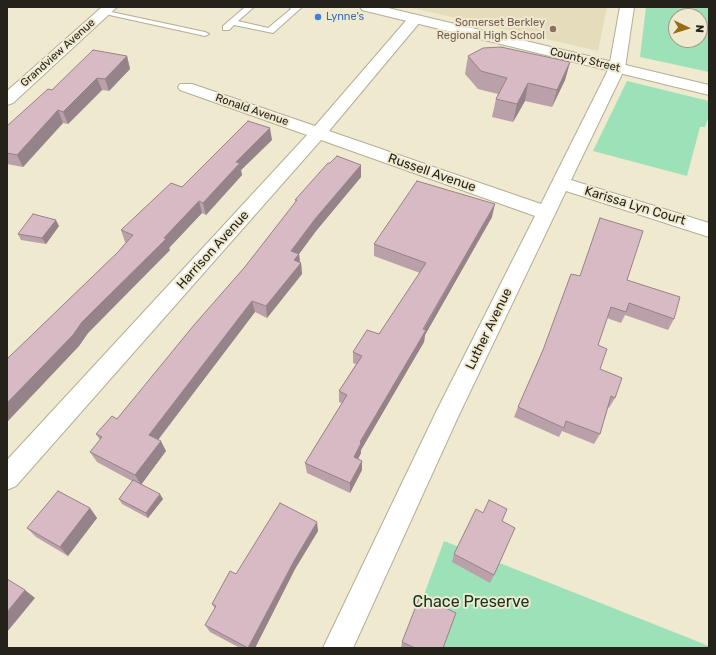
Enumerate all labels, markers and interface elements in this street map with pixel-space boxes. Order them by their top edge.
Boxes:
north arrow [668,8,708,48]
place label: Lynne's [326,10,364,24]
marker: Lynne's [313,12,323,22]
street label: Grandview Avenue [18,16,98,90]
place label: Somerset Berkley Regional High School [437,16,545,42]
marker: Somerset Berkley Regional High School [548,24,558,34]
text: N [693,24,706,33]
street label: County Street [549,45,621,75]
street label: Ronald Avenue [214,91,290,129]
street label: Russell Avenue [386,151,478,195]
street label: Karissa Lyn Court [583,183,687,229]
street label: Harrison Avenue [174,208,252,292]
street label: Luther Avenue [463,286,515,372]
park label: Chace Preserve [413,592,529,612]

